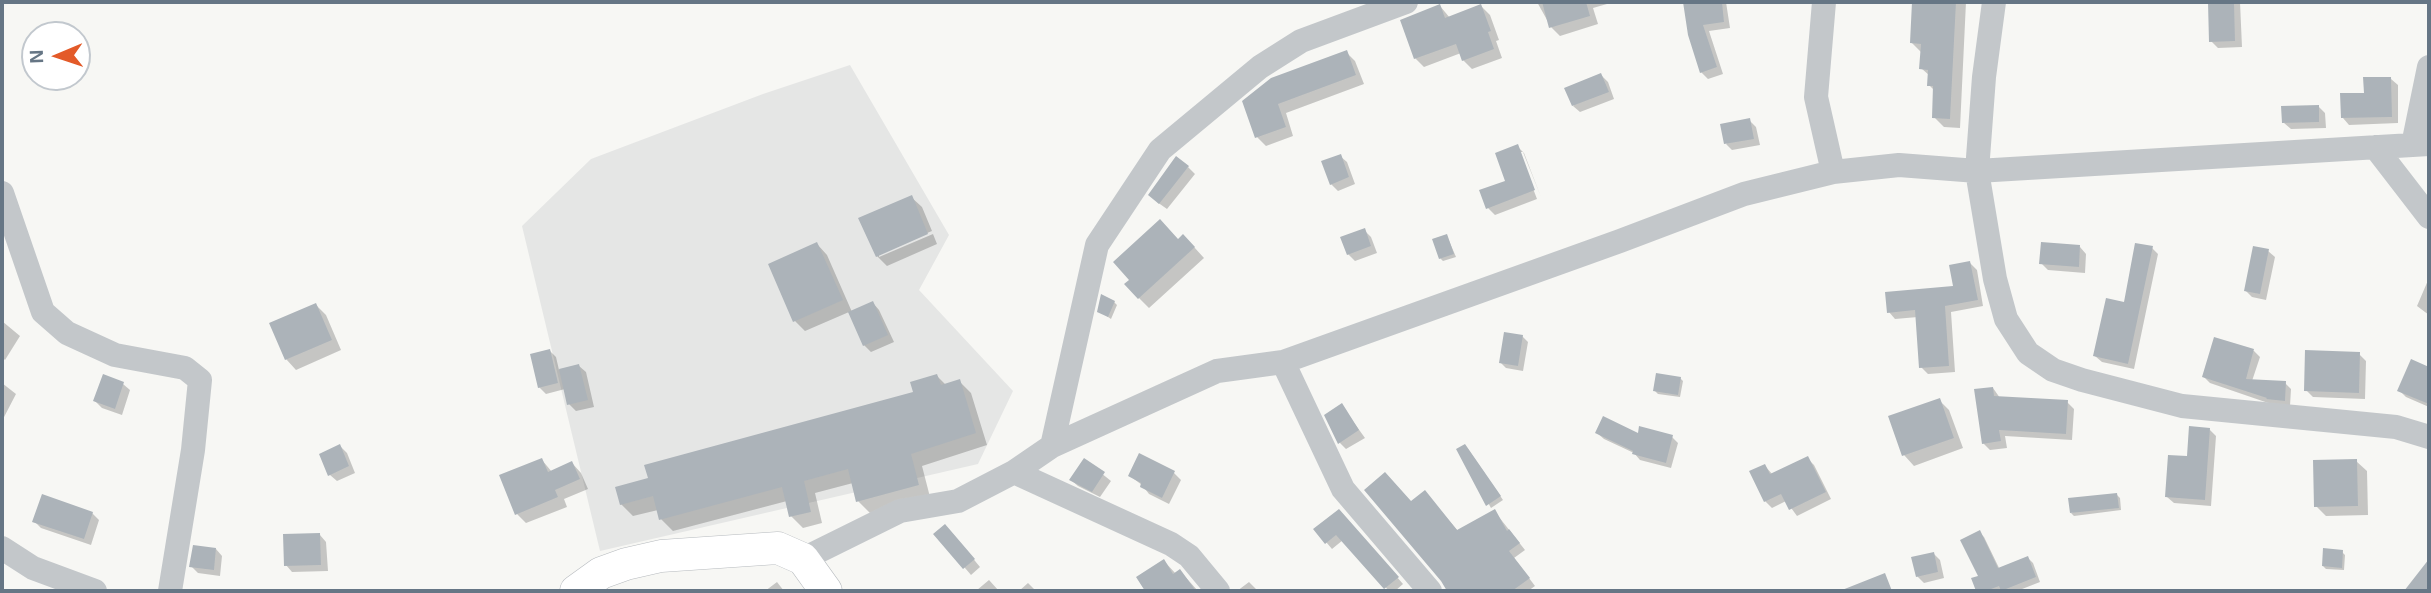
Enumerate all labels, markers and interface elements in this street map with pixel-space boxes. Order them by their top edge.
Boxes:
north arrow [21,21,91,91]
text: N [26,49,47,64]

